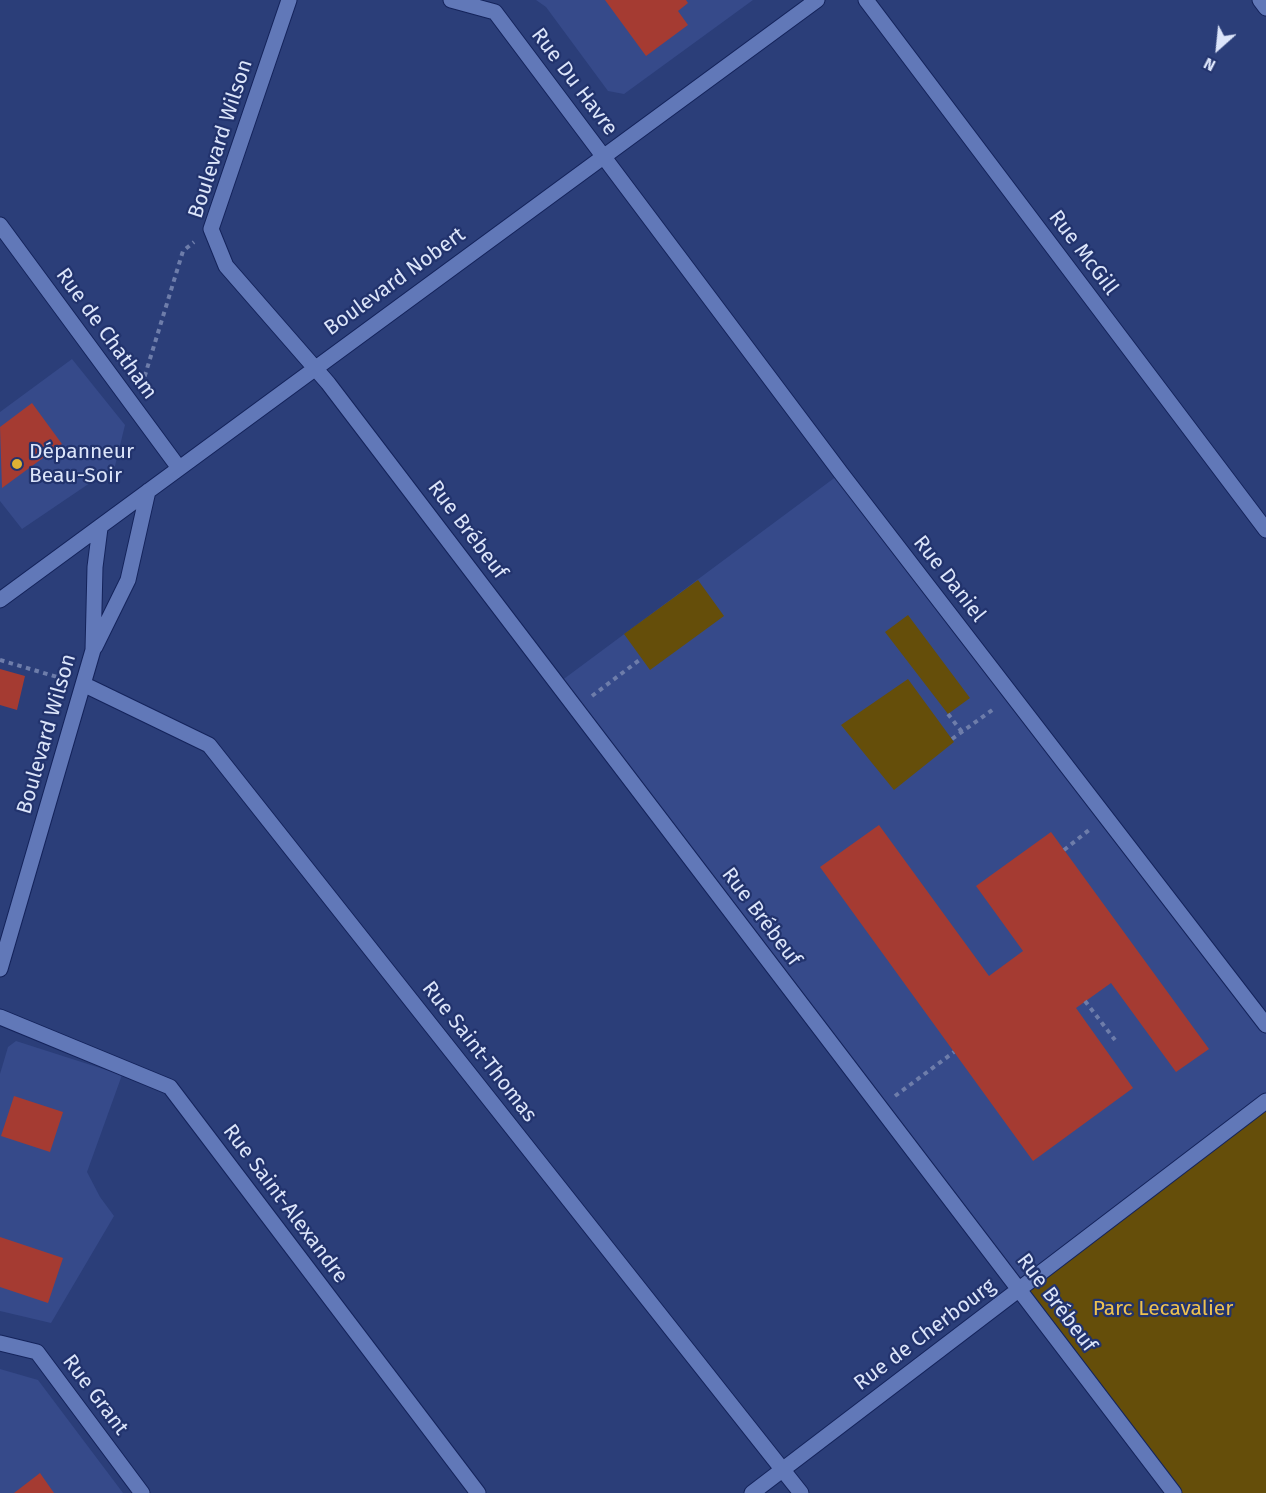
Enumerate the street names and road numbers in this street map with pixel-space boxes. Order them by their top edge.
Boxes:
street label: Rue Du Havre [525,23,623,141]
street label: Boulevard Wilson [183,56,259,222]
street label: Rue McGill [1043,206,1123,300]
street label: Boulevard Nobert [320,222,470,342]
street label: Rue de Chatham [50,263,162,405]
street label: Rue Brébeuf [422,476,512,584]
street label: Rue Daniel [908,531,990,627]
street label: Boulevard Wilson [12,651,82,817]
street label: Rue Brébeuf [716,863,806,971]
street label: Rue Saint-Thomas [416,977,542,1127]
street label: Rue Saint-Alexandre [217,1120,353,1288]
street label: Rue Brébeuf [1011,1249,1101,1357]
street label: Rue de Cherbourg [849,1274,1001,1396]
street label: Rue Grant [57,1350,133,1440]

